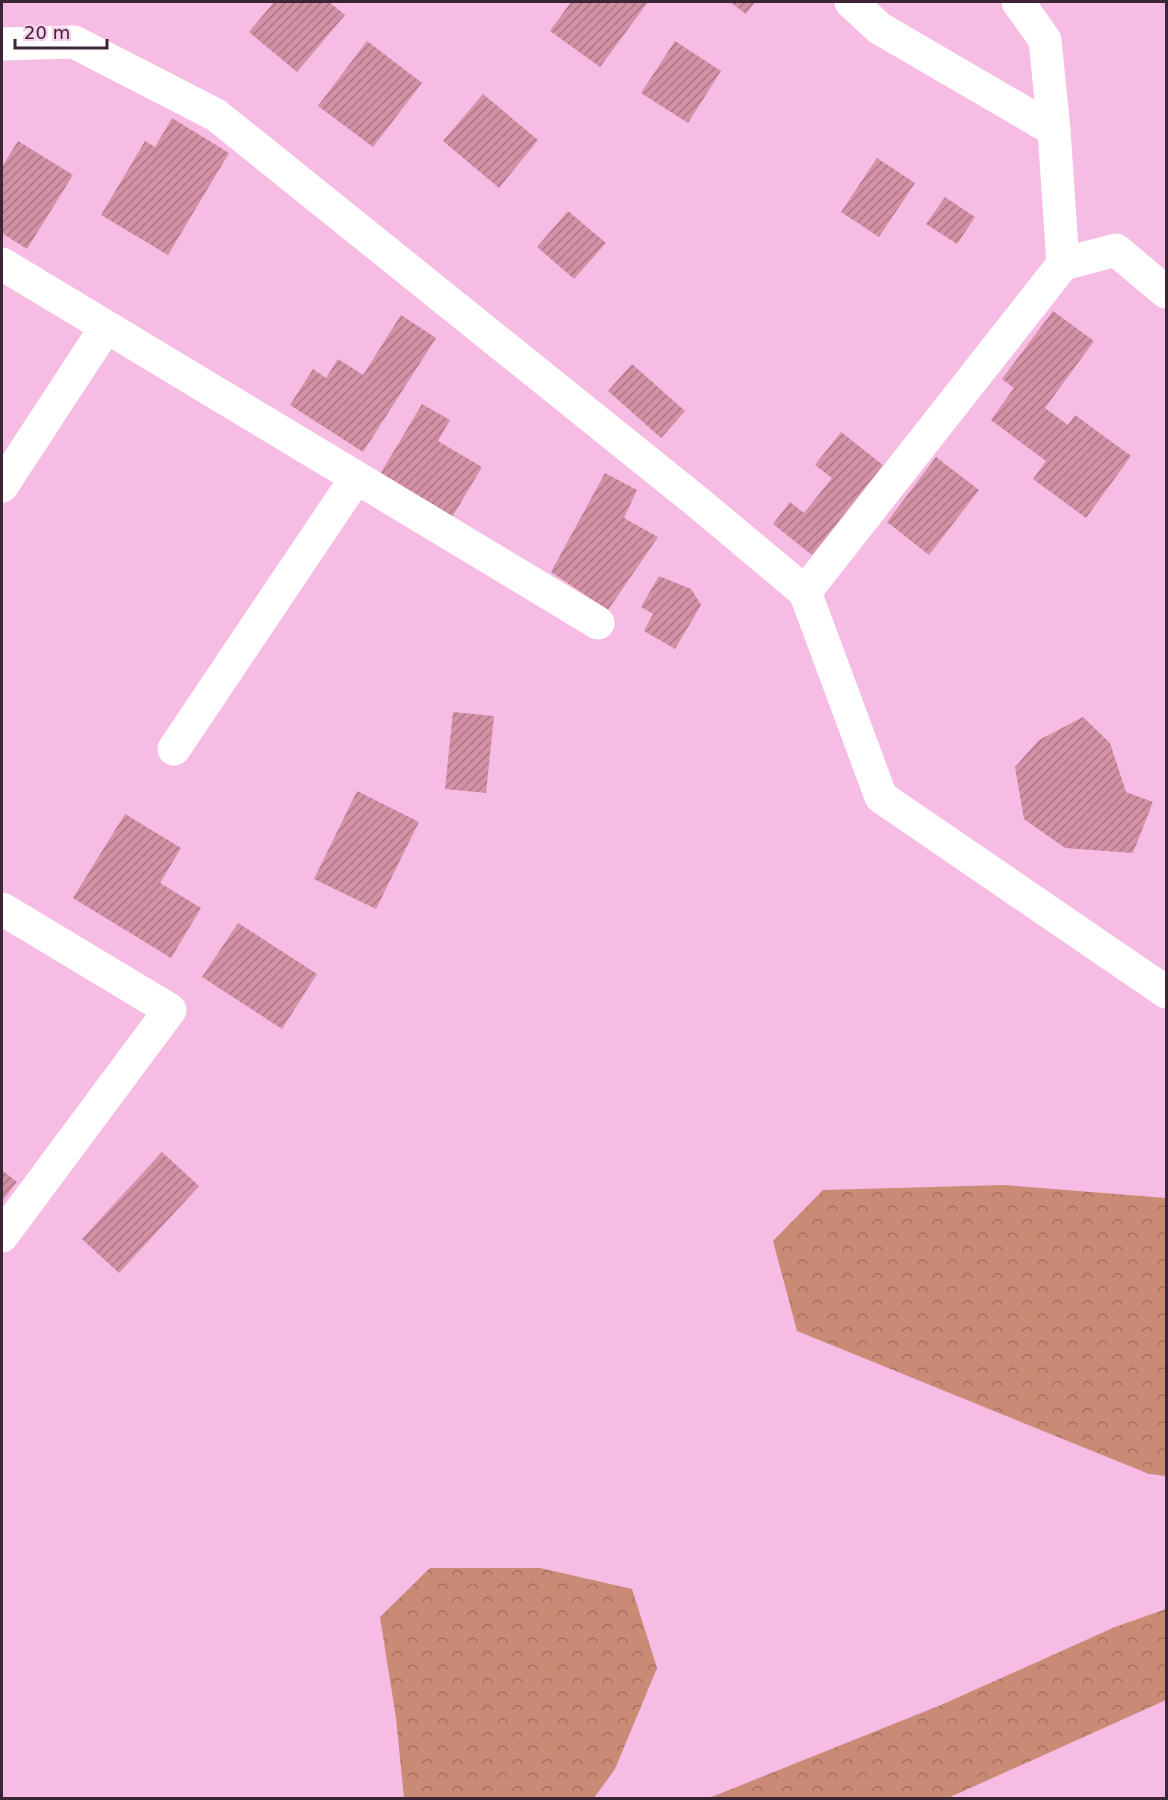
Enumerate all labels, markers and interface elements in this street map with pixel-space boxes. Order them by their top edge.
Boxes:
scale bar [15,12,106,50]
text: 20 m [24,22,70,43]

